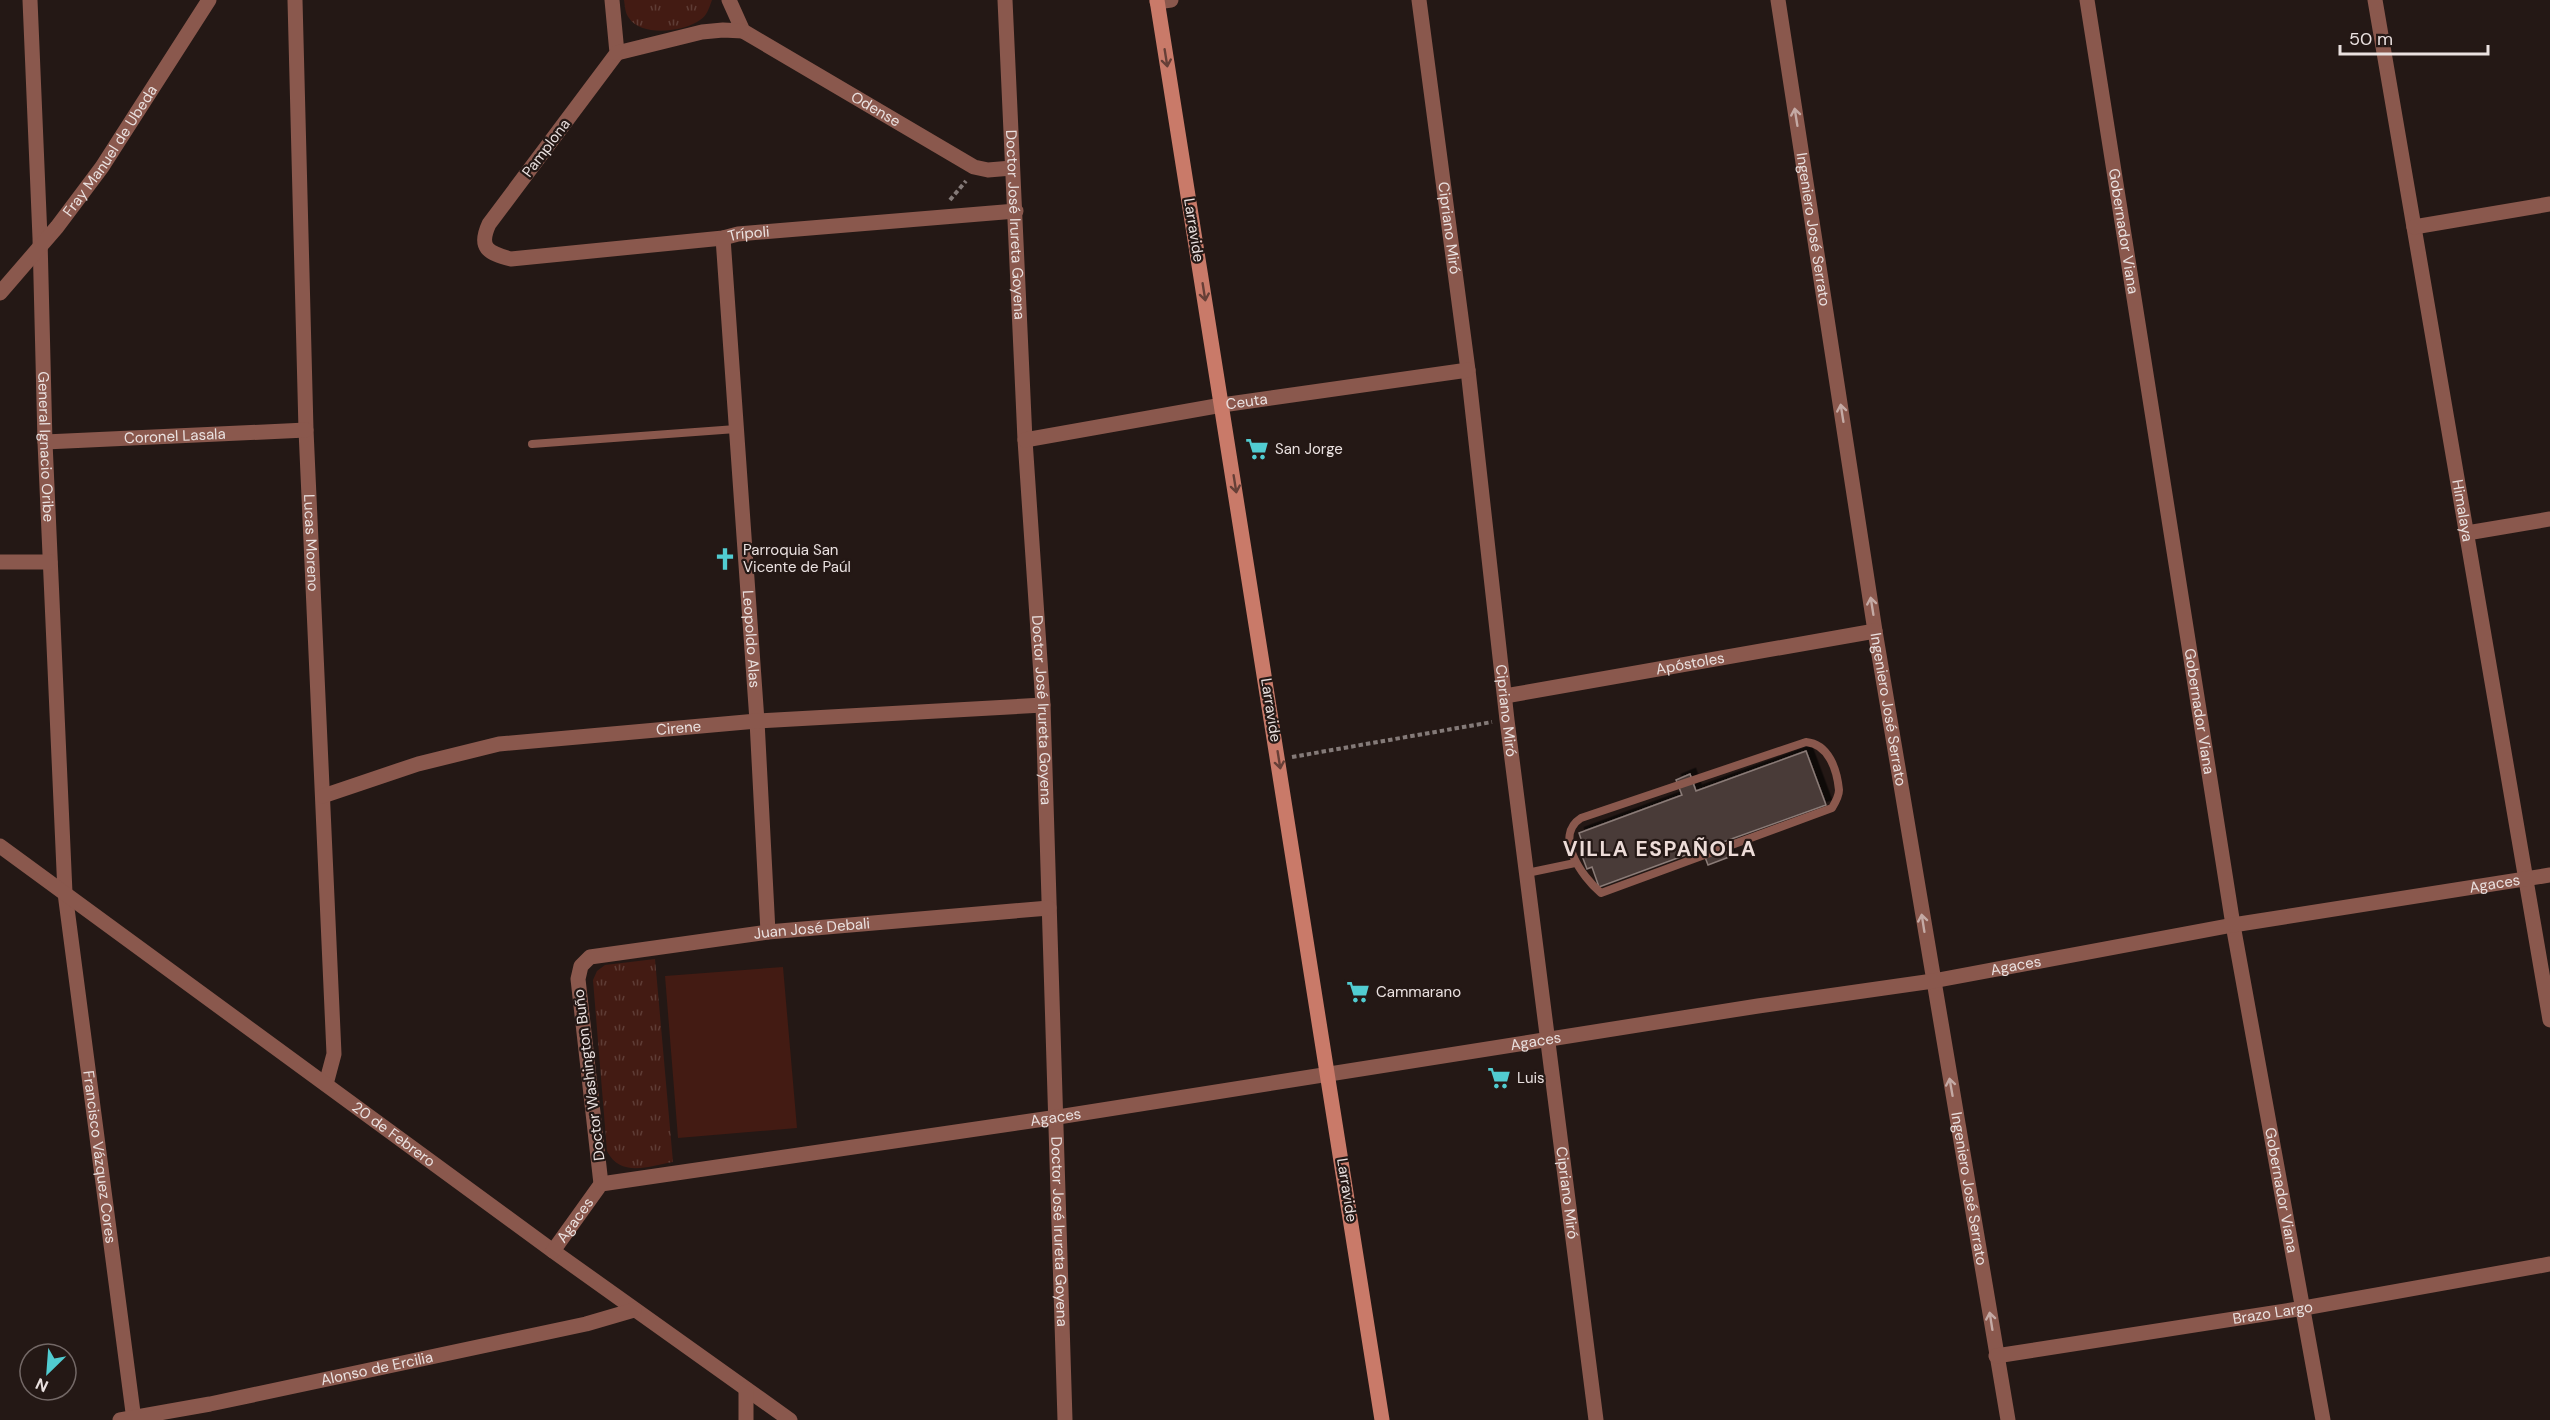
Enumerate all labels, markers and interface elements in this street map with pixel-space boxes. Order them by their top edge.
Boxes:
scale bar [2340,18,2488,56]
text: 50 m [2349,27,2393,51]
one-way arrow [1161,47,1172,67]
street label: Fray Manuel de Ubeda [58,81,162,221]
street label: Odense [847,87,904,132]
one-way arrow [1790,108,1801,127]
street label: Pamplona [517,115,575,181]
street label: Doctor José Irureta Goyena [1001,129,1030,320]
street label: Ingeniero José Serrato [1792,151,1835,308]
street label: Gobernador Viana [2104,167,2143,295]
street label: Cipriano Miró [1433,181,1465,276]
street label: Larravide [1179,197,1209,263]
street label: Trípoli [726,221,770,246]
one-way arrow [1198,281,1209,301]
street label: General Ignacio Oribe [33,371,59,522]
street label: Ceuta [1224,389,1269,414]
one-way arrow [1836,404,1847,424]
street label: Coronel Lasala [124,424,226,448]
supermarket icon: San Jorge [1244,436,1270,462]
place label: San Jorge [1275,439,1343,459]
one-way arrow [1229,474,1240,494]
street label: Himalaya [2447,478,2478,543]
street label: Lucas Moreno [299,494,323,592]
place label: Parroquia San Vicente de Paúl [743,540,851,577]
church icon: Parroquia San Vicente de Paúl [712,546,738,572]
street label: Leopoldo Alas [738,589,765,689]
one-way arrow [1866,597,1877,617]
street label: Doctor José Irureta Goyena [1027,614,1056,805]
street label: Ingeniero José Serrato [1865,631,1911,788]
street label: Gobernador Viana [2179,647,2219,776]
street label: Apóstoles [1654,648,1726,679]
street label: Cipriano Miró [1491,663,1522,758]
street label: Larravide [1256,677,1286,743]
street label: Cirene [655,716,702,740]
one-way arrow [1273,749,1284,769]
district label: VILLA ESPAÑOLA [1563,835,1757,863]
street label: Agaces [2468,870,2522,898]
street label: Juan José Debali [752,913,871,944]
one-way arrow [1918,914,1929,933]
street label: Agaces [1989,951,2043,980]
supermarket icon: Cammarano [1345,979,1371,1005]
place label: Cammarano [1376,982,1461,1002]
street label: Doctor Washington Buño [569,988,609,1162]
street label: Agaces [1509,1027,1563,1055]
supermarket icon: Luis [1486,1065,1512,1091]
place label: Luis [1517,1068,1545,1088]
street label: Francisco Vázquez Cores [78,1069,121,1245]
one-way arrow [1945,1078,1956,1098]
street label: 20 de Febrero [348,1097,439,1172]
street label: Agaces [1029,1103,1083,1131]
street label: Ingeniero José Serrato [1946,1111,1992,1267]
street label: Gobernador Viana [2260,1126,2302,1254]
street label: Doctor José Irureta Goyena [1046,1136,1072,1327]
street label: Cipriano Miró [1551,1145,1583,1240]
street label: Larravide [1332,1157,1362,1223]
street label: Agaces [552,1193,598,1247]
street label: Brazo Largo [2231,1297,2314,1329]
one-way arrow [1986,1311,1997,1331]
north arrow [18,1342,78,1402]
street label: Alonso de Ercilia [319,1347,435,1390]
text: N [32,1373,52,1397]

